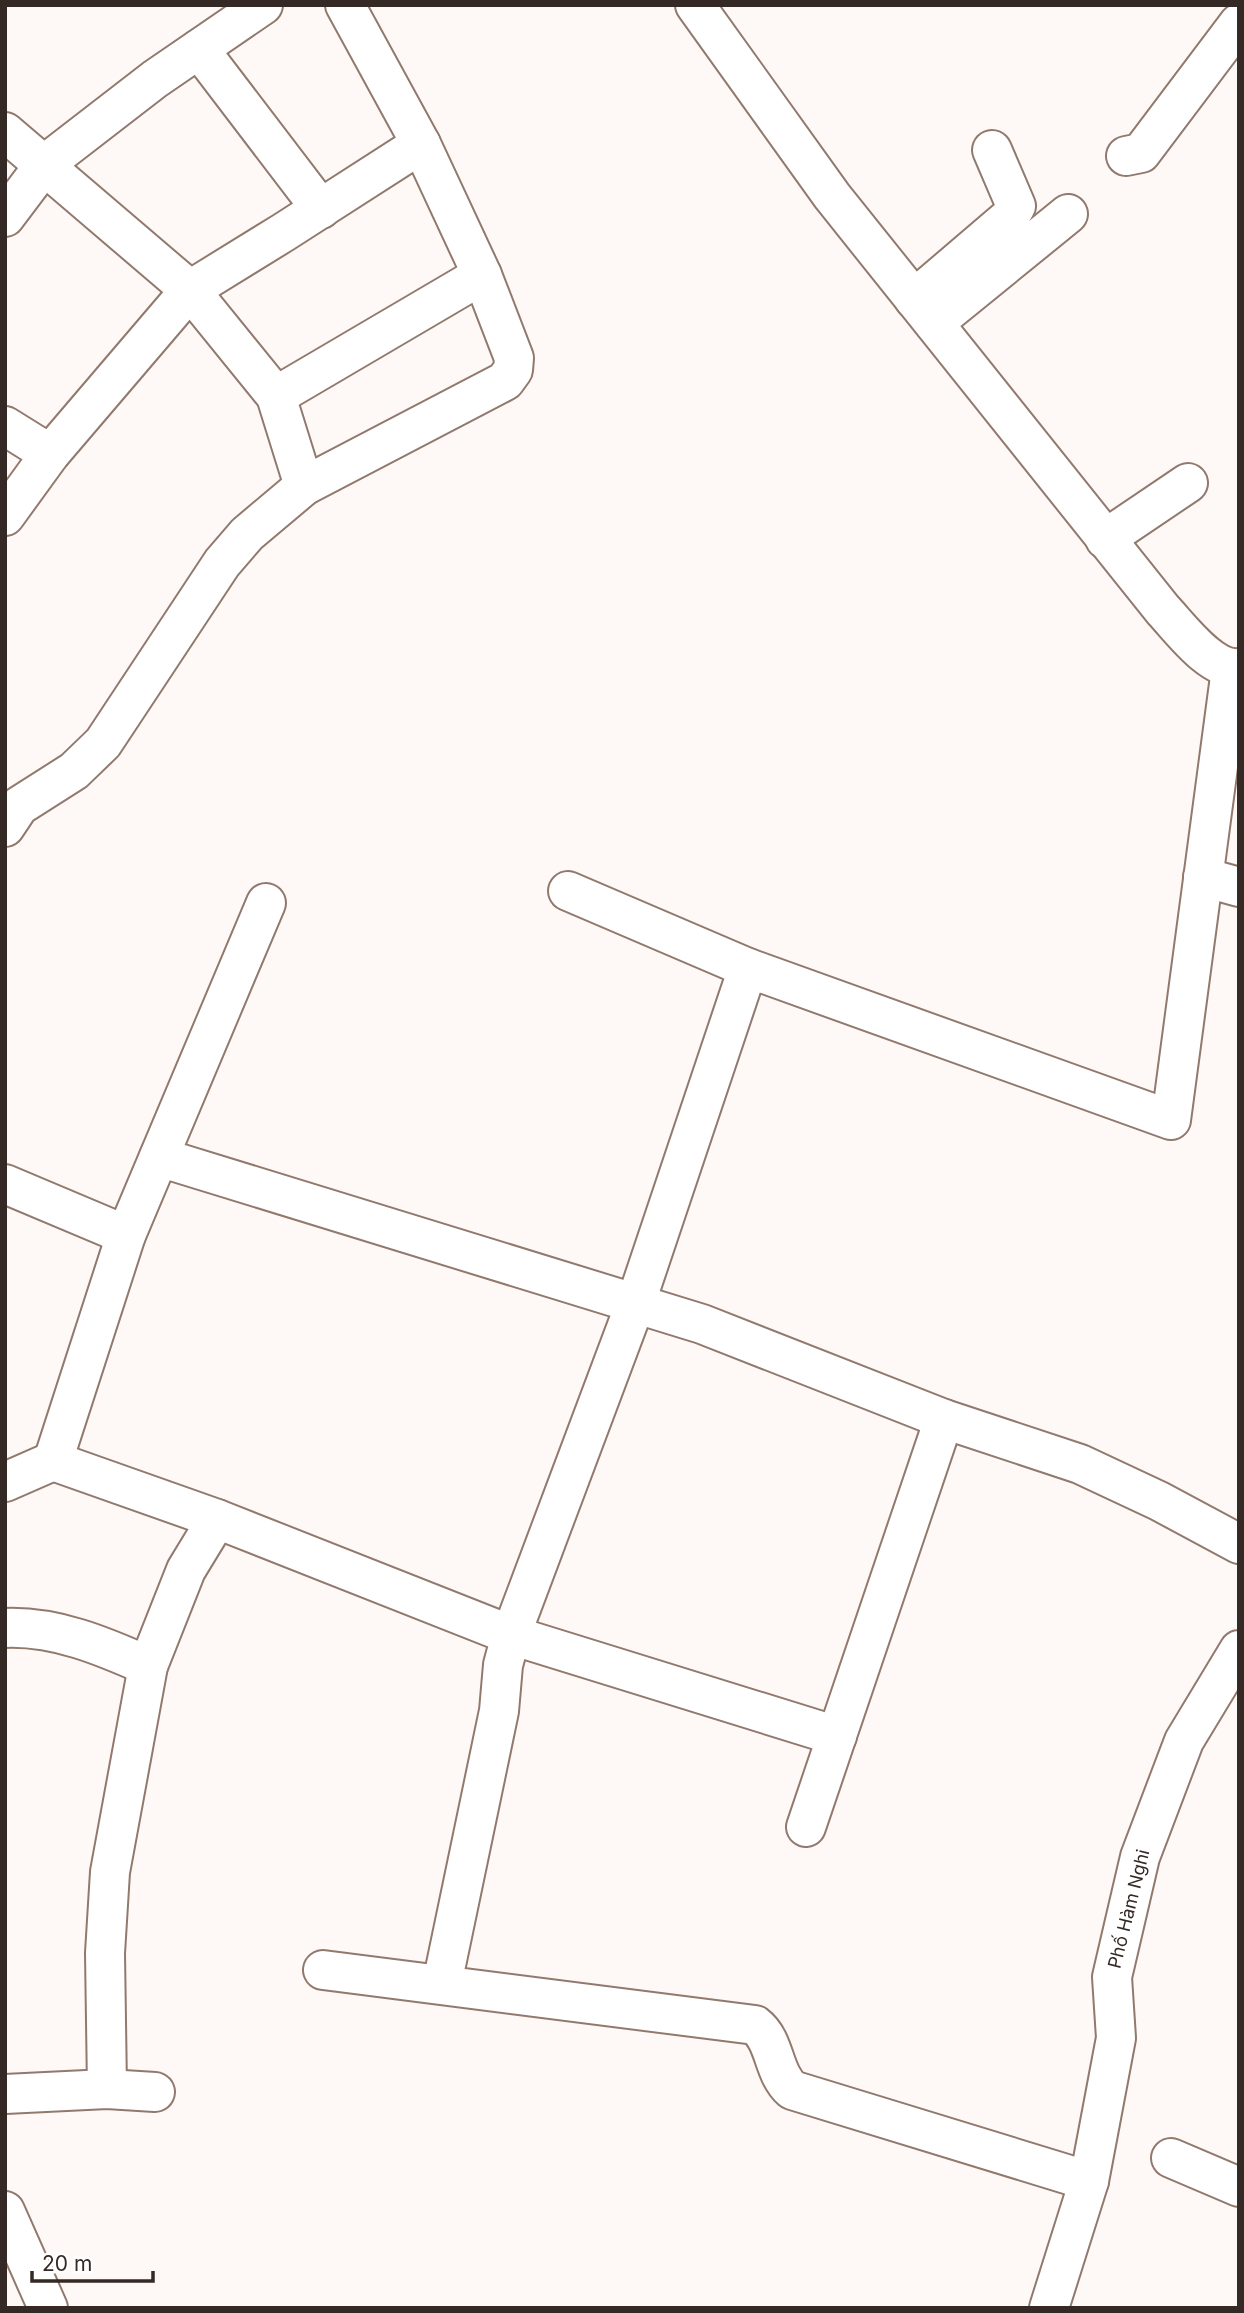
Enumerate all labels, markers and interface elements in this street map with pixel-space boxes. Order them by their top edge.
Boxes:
street label: Phố Hàm Nghi [1104,1847,1153,1971]
scale bar [32,2240,152,2284]
text: 20 m [42,2251,92,2276]

